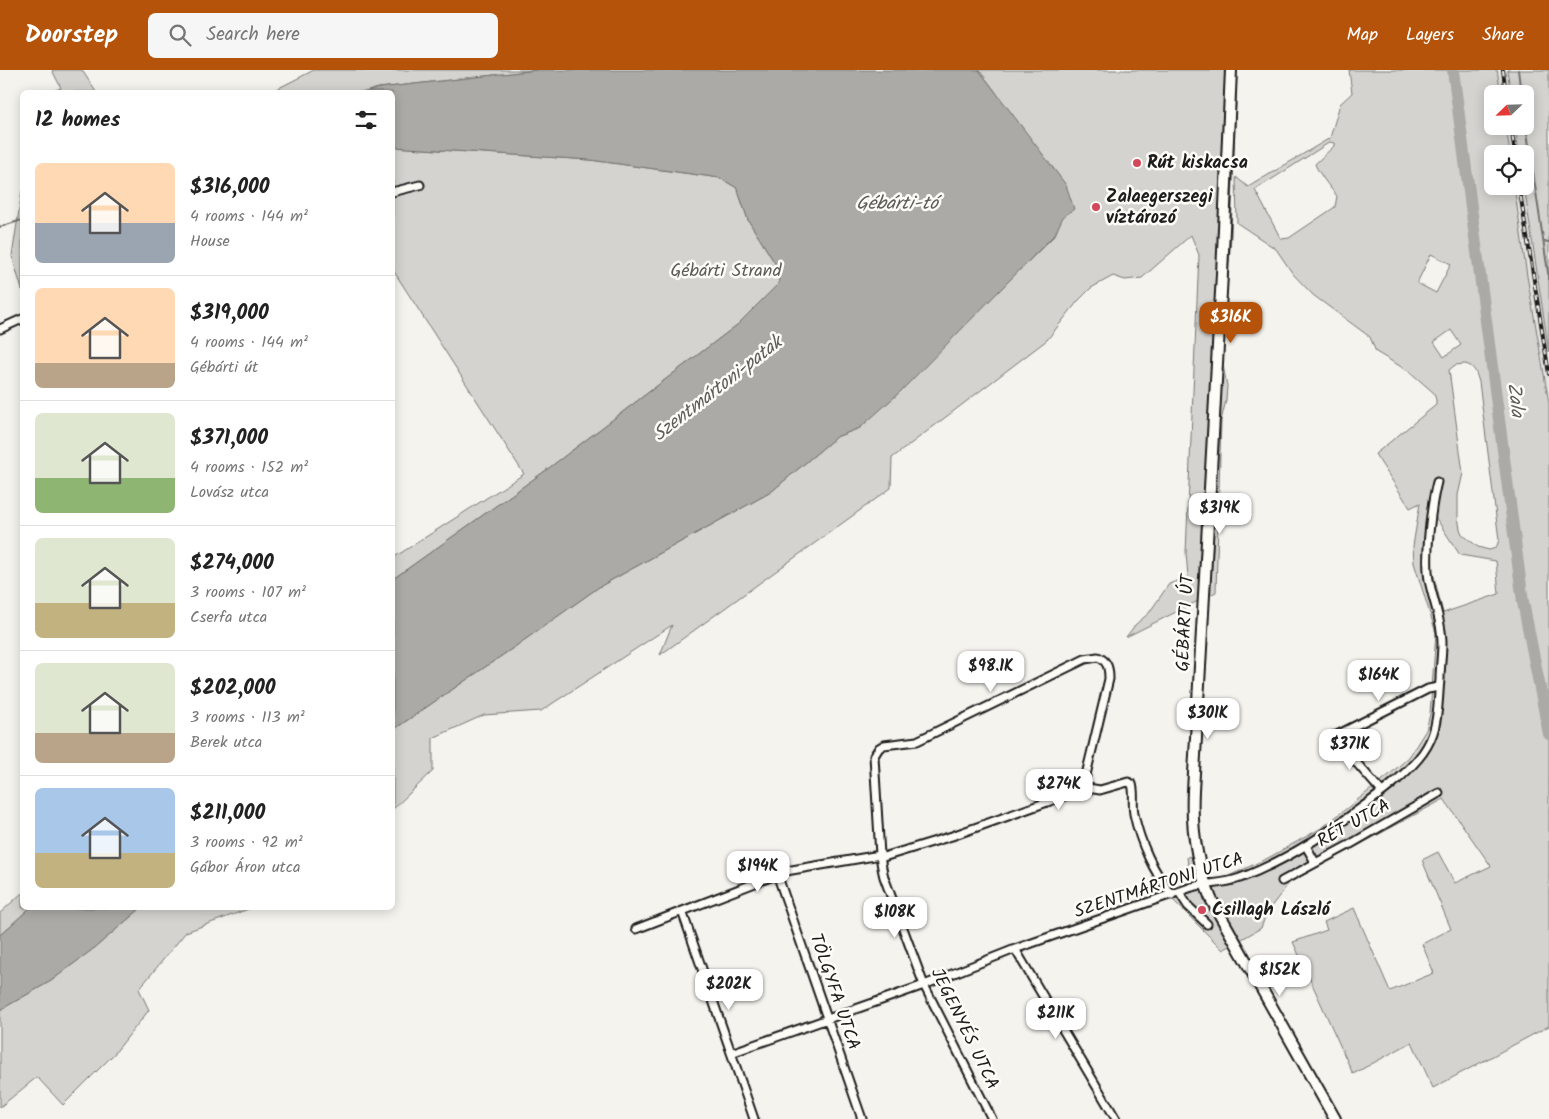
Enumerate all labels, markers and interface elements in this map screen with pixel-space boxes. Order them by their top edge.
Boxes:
search box [148,13,498,58]
text: Doorstep [25,16,118,55]
text: Search here [206,20,300,50]
icon: search [166,21,194,49]
text: Map [1347,21,1378,50]
text: Layers [1406,21,1454,50]
text: Share [1482,21,1524,50]
north arrow [1484,85,1534,135]
map controls [1484,85,1534,195]
text: 12 homes [35,104,120,137]
icon: filters [352,106,380,134]
button: locate [1484,145,1534,195]
place label: Rút kiskacsa [1147,149,1248,178]
marker: Rút kiskacsa [1131,157,1143,169]
text: $316,000 [190,171,269,204]
icon: home [75,183,135,243]
place label: Zalaegerszegi víztározó [1106,183,1213,233]
water label: Gébárti-tó [856,189,942,219]
marker: Zalaegerszegi víztározó [1090,201,1102,213]
text: 4 rooms · 144 m² [190,204,308,229]
text: House [190,229,230,254]
park label: Gébárti Strand [671,257,782,286]
text: $319,000 [190,297,269,330]
pin: $316K [1196,302,1266,344]
text: $316K [1210,305,1252,330]
icon: home [75,308,135,368]
water label: Szentmártoni-patak [647,327,792,449]
text: 4 rooms · 144 m² [190,330,308,355]
text: Gébárti út [190,355,258,380]
water label: Zala [1498,381,1532,420]
text: $371,000 [190,422,268,455]
icon: home [75,433,135,493]
text: 4 rooms · 152 m² [190,455,308,480]
text: Lovász utca [190,480,269,505]
pin: $319K [1185,492,1255,535]
text: $319K [1200,496,1240,521]
text: $274,000 [190,547,274,580]
icon: home [75,558,135,618]
street label: GÉBÁRTI ÚT [1169,572,1203,672]
text: 3 rooms · 107 m² [190,580,306,605]
text: Cserfa utca [190,605,267,630]
pin: $98.1K [950,650,1032,693]
text: $98.1K [968,654,1014,679]
pin: $164K [1344,660,1414,702]
text: $164K [1358,663,1400,688]
text: $202,000 [190,672,276,705]
icon: home [75,683,135,743]
pin: $301K [1173,698,1243,740]
text: $301K [1188,701,1228,726]
text: 3 rooms · 113 m² [190,705,305,730]
pin: $371K [1315,728,1385,771]
text: Berek utca [190,730,262,755]
text: $371K [1330,732,1370,757]
pin: $274K [1024,768,1094,811]
text: $274K [1037,772,1081,797]
street label: RÉT UTCA [1312,792,1396,856]
text: $211,000 [190,797,265,830]
icon: home [75,808,135,868]
text: 3 rooms · 92 m² [190,830,303,855]
street label: SZENTMÁRTONI UTCA [1071,845,1247,927]
pin: $194K [723,850,793,893]
text: $194K [738,854,778,879]
text: Gábor Áron utca [190,855,300,880]
pin: $108K [860,896,930,939]
place label: Csillagh László [1212,896,1332,925]
text: $108K [874,900,916,925]
marker: Csillagh László [1196,904,1208,916]
street label: TÖLGYFA UTCA [801,930,868,1054]
pin: $152K [1245,954,1315,997]
text: $152K [1259,958,1301,983]
street label: JEGENYÉS UTCA [922,963,1006,1095]
pin: $202K [694,968,764,1011]
text: $202K [706,972,752,997]
pin: $211K [1021,998,1091,1040]
text: $211K [1037,1001,1075,1026]

